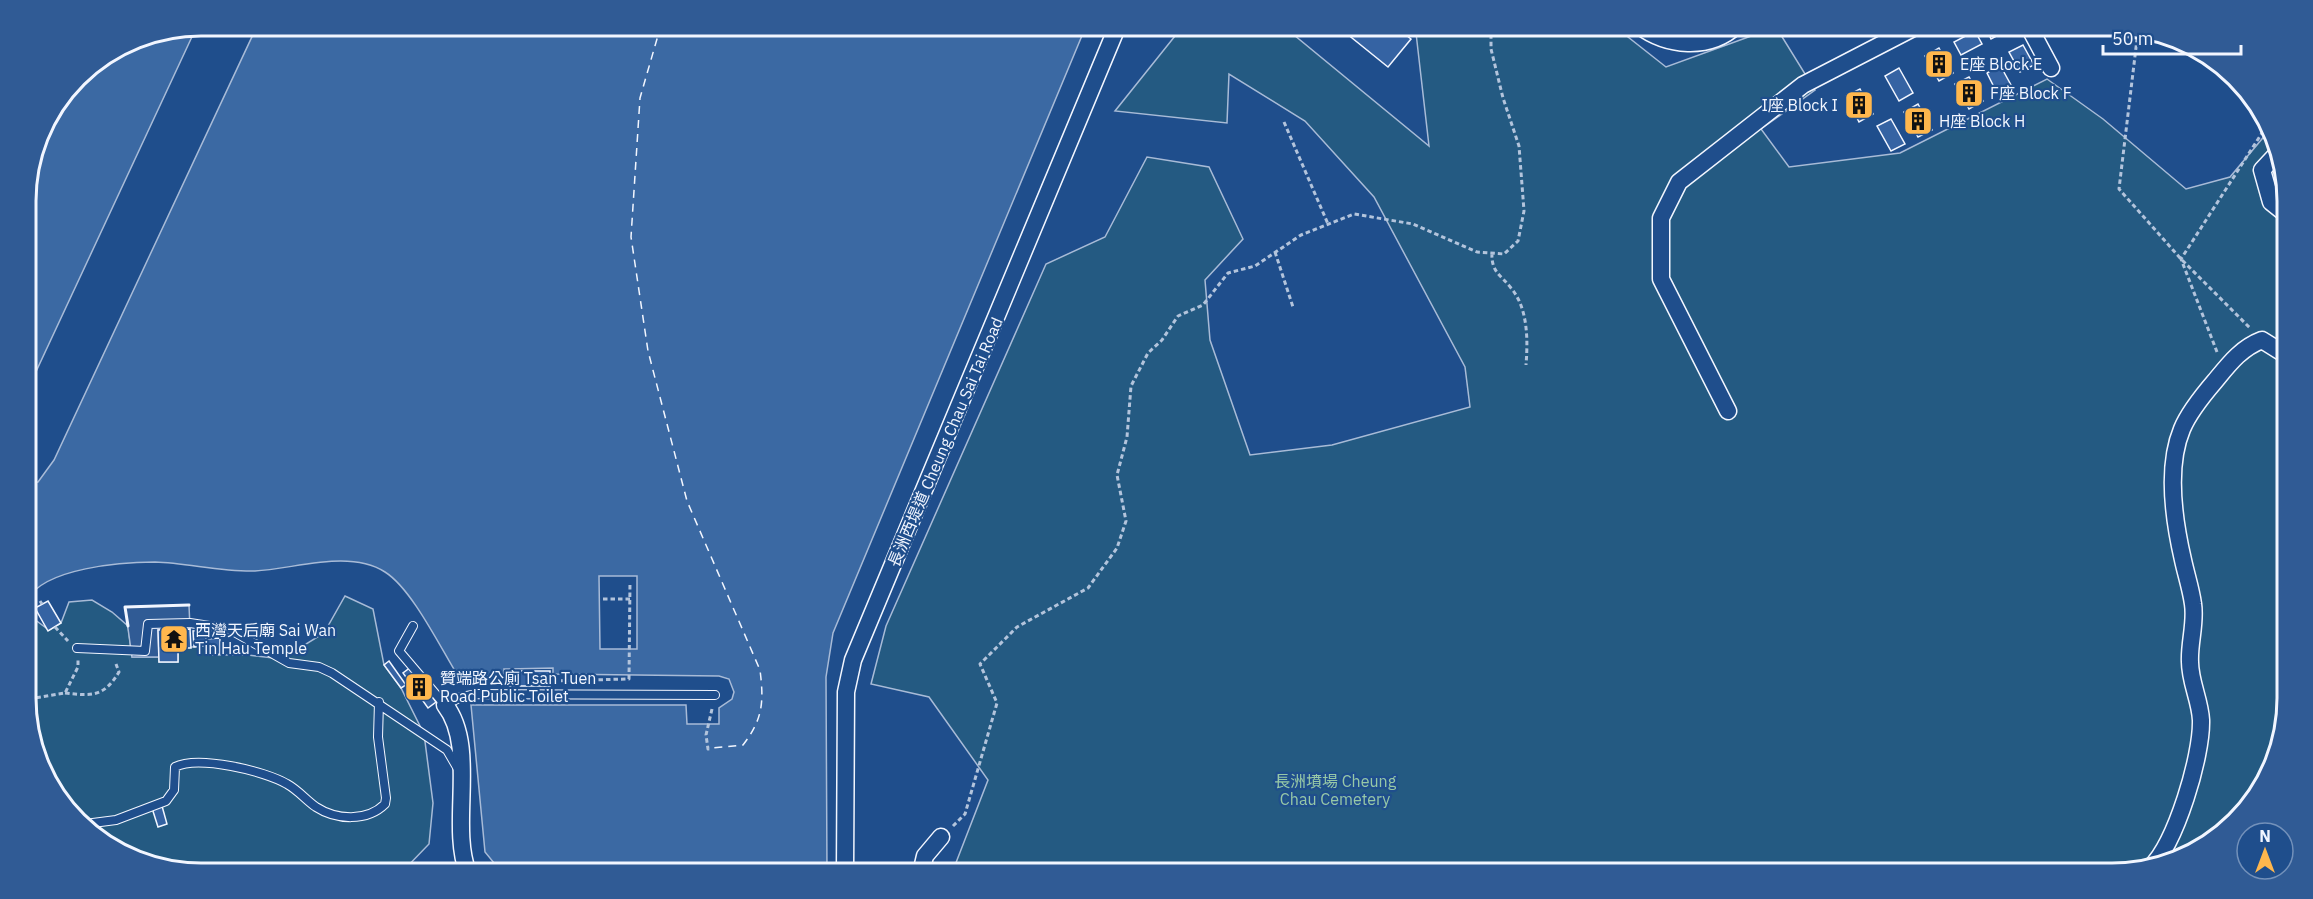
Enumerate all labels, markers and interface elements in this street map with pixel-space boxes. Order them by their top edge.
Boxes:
scale bar [2103,18,2241,56]
text: 50 m [2112,27,2154,50]
building icon: E座 Block E [1923,48,1955,80]
place label: E座 Block E [1960,54,2042,74]
building icon: F座 Block F [1953,77,1985,109]
place label: F座 Block F [1990,83,2072,103]
building icon: I座 Block I [1843,89,1875,121]
place label: I座 Block I [1761,95,1838,115]
building icon: H座 Block H [1902,105,1934,137]
place label: H座 Block H [1939,111,2025,131]
street label: 長洲西堤道 Cheung Chau Sai Tai Road [883,314,1007,570]
place label: 西灣天后廟 Sai Wan Tin Hau Temple [195,620,336,658]
temple icon: 西灣天后廟 Sai Wan Tin Hau Temple [158,623,190,655]
place label: 贊端路公廁 Tsan Tuen Road Public Toilet [440,668,596,706]
building icon: 贊端路公廁 Tsan Tuen Road Public Toilet [403,671,435,703]
park label: 長洲墳場 Cheung Chau Cemetery [1274,771,1397,809]
north arrow [2235,821,2295,881]
text: N [2259,826,2271,846]

